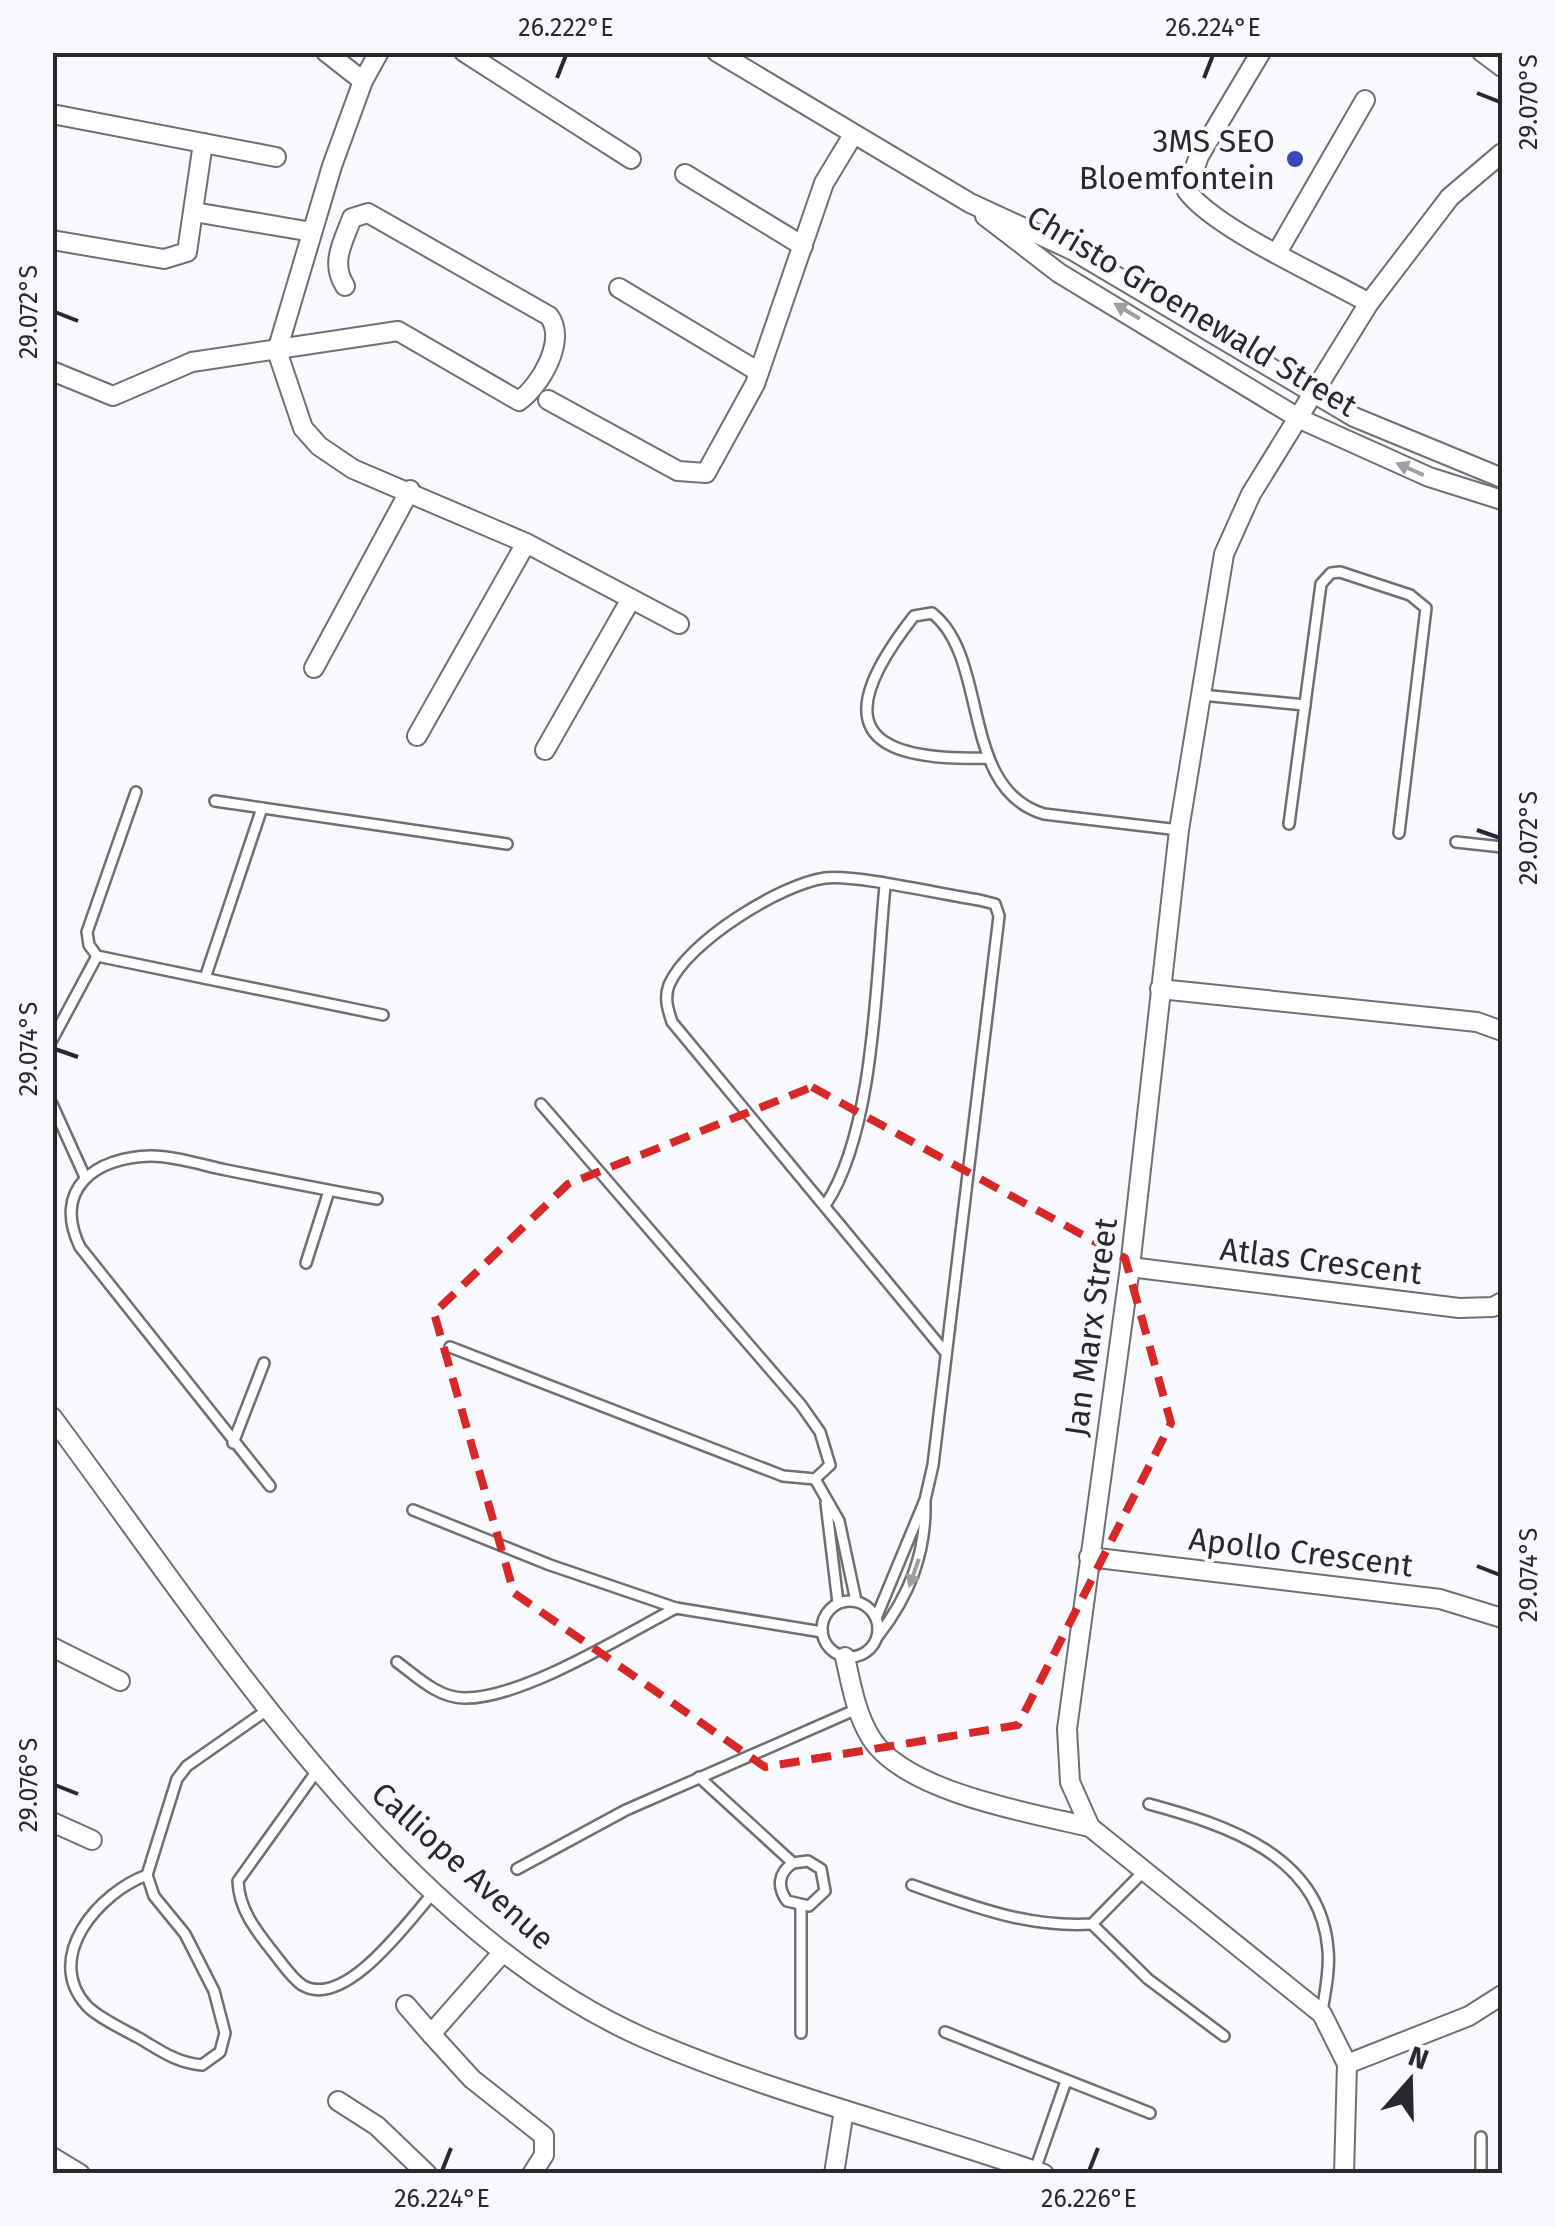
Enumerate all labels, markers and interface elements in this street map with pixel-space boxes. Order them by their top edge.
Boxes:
text: 26.222°E [518,13,614,43]
text: 26.224°E [1165,13,1261,43]
text: 29.070°S [1514,54,1544,150]
place label: 3MS SEO Bloemfontein [1079,122,1275,197]
marker: 3MS SEO Bloemfontein [1284,148,1306,170]
street label: Christo Groenewald Street [1020,197,1364,425]
text: 29.072°S [14,265,44,359]
one-way arrow [1113,303,1141,320]
one-way arrow [1395,461,1425,477]
text: 29.072°S [1514,791,1544,885]
text: 29.074°S [14,1002,44,1096]
street label: Jan Marx Street [1057,1215,1125,1439]
street label: Atlas Crescent [1218,1230,1424,1292]
street label: Apollo Crescent [1187,1519,1416,1585]
text: 29.074°S [1514,1528,1544,1622]
one-way arrow [906,1558,921,1588]
text: 29.076°S [14,1738,44,1832]
street label: Calliope Avenue [364,1774,562,1958]
north arrow [1360,2031,1460,2131]
text: N [1404,2039,1433,2077]
text: 26.224°E [394,2184,490,2214]
text: 26.226°E [1041,2184,1137,2214]

